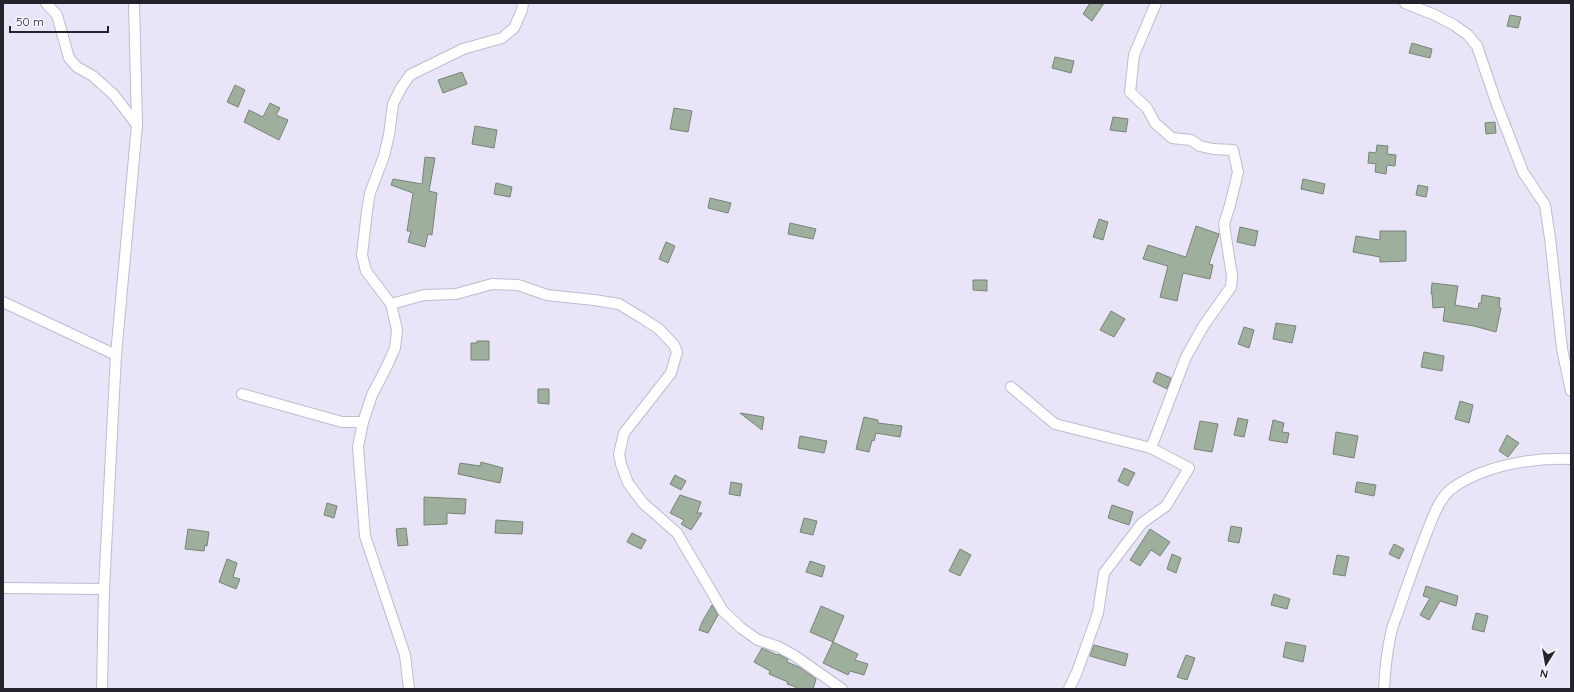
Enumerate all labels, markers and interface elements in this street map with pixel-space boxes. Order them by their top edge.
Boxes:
scale bar [10,8,108,34]
text: 50 m [16,14,44,29]
north arrow [1526,644,1566,684]
text: N [1539,666,1549,681]

